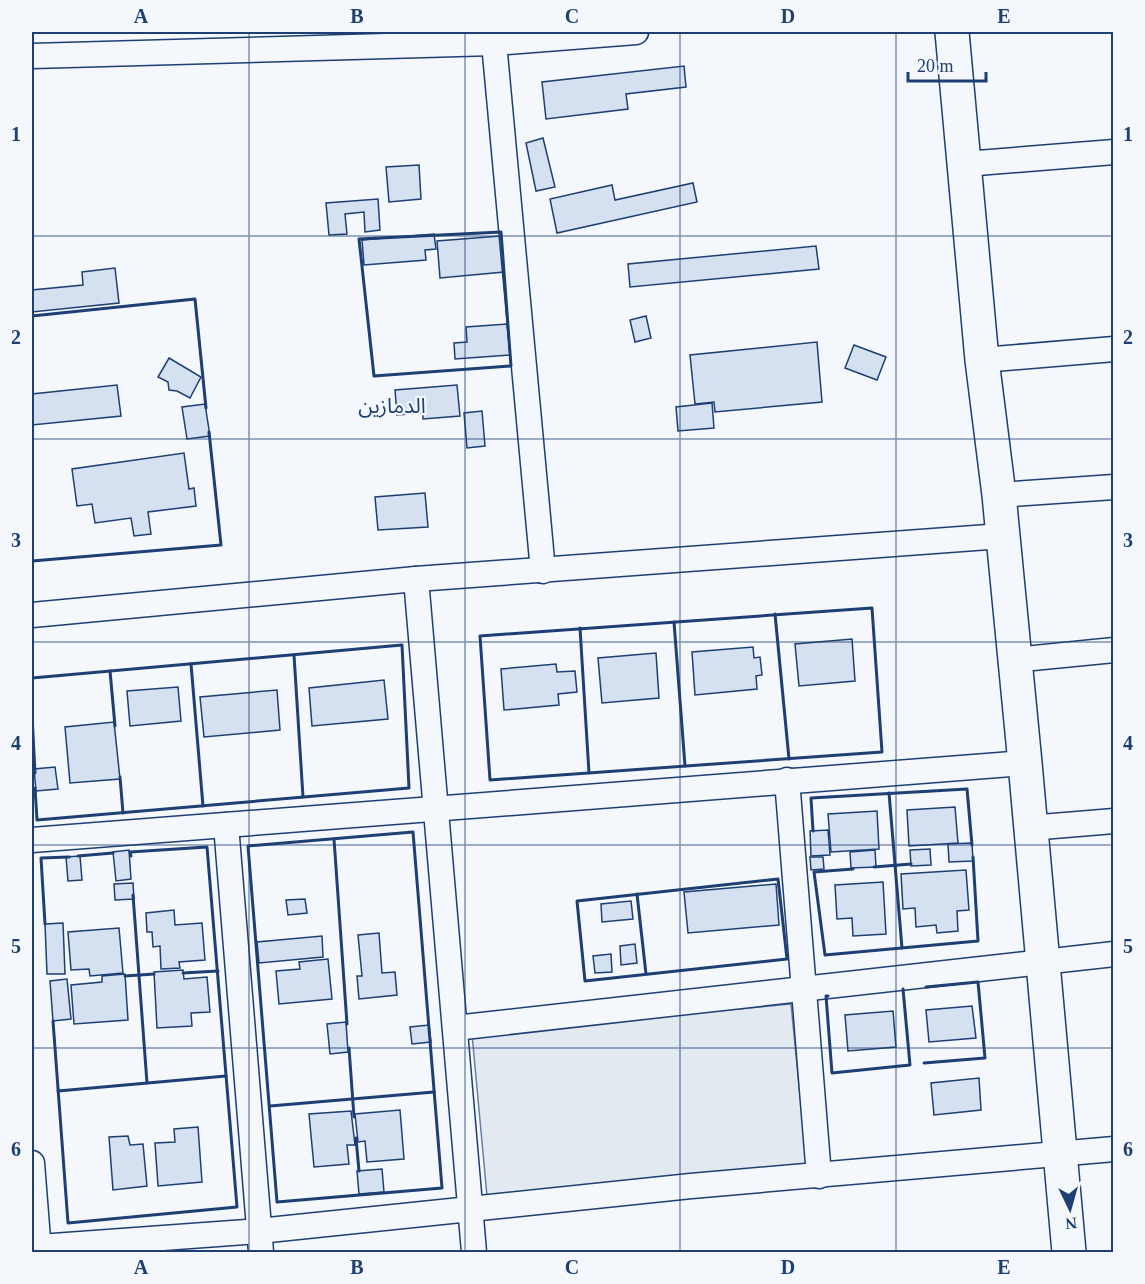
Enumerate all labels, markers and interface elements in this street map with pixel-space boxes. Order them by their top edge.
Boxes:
text: A [134,5,149,27]
text: B [350,5,364,27]
text: C [565,5,579,27]
text: D [781,5,795,27]
text: E [997,5,1011,27]
scale bar [908,45,986,83]
text: 20 m [917,56,954,76]
text: 1 [11,123,21,145]
text: 1 [1123,123,1133,145]
text: 2 [11,326,21,348]
text: 2 [1123,326,1133,348]
district label: الدمازين [358,394,426,418]
text: 3 [11,529,21,551]
text: 3 [1123,529,1133,551]
text: 4 [11,732,21,754]
text: 4 [1123,732,1133,754]
text: 5 [11,935,21,957]
text: 5 [1123,935,1133,957]
text: 6 [11,1138,21,1160]
text: 6 [1123,1138,1133,1160]
north arrow [1040,1179,1100,1239]
text: N [1064,1214,1078,1232]
text: A [134,1256,149,1278]
text: B [350,1256,364,1278]
text: C [565,1256,579,1278]
text: D [781,1256,795,1278]
text: E [997,1256,1011,1278]

